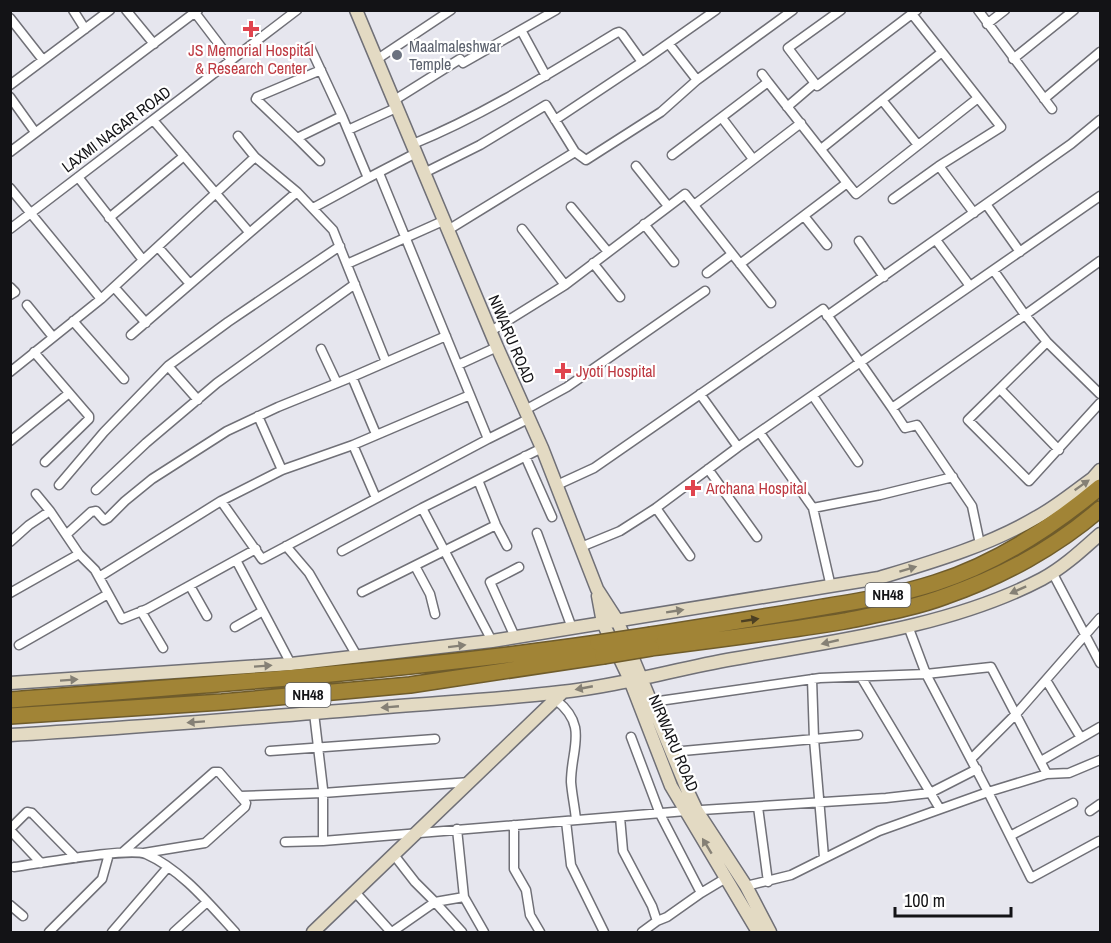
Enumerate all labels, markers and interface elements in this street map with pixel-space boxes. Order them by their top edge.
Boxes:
marker: JS Memorial Hospital & Research Center [242,20,260,38]
place label: Maalmaleshwar Temple [409,35,501,75]
place label: JS Memorial Hospital & Research Center [188,39,314,79]
marker: Maalmaleshwar Temple [390,48,404,62]
street label: LAXMI NAGAR ROAD [57,81,175,177]
street label: NIWARU ROAD [483,291,541,387]
place label: Jyoti Hospital [576,360,656,382]
marker: Jyoti Hospital [554,362,572,380]
place label: Archana Hospital [705,477,807,499]
marker: Archana Hospital [684,479,702,497]
one-way arrow [1074,479,1090,491]
one-way arrow [899,564,917,573]
road number: NH48 [866,583,910,607]
one-way arrow [1009,585,1026,594]
one-way arrow [665,607,684,616]
one-way arrow [741,615,760,624]
one-way arrow [820,638,839,647]
one-way arrow [448,641,467,650]
one-way arrow [254,661,273,671]
one-way arrow [59,675,78,684]
road number: NH48 [286,683,330,707]
one-way arrow [574,684,593,693]
street label: NIRWARU ROAD [644,691,704,795]
one-way arrow [380,702,399,711]
one-way arrow [186,718,205,727]
one-way arrow [701,838,712,854]
scale bar [895,880,1010,918]
text: 100 m [904,888,945,913]

